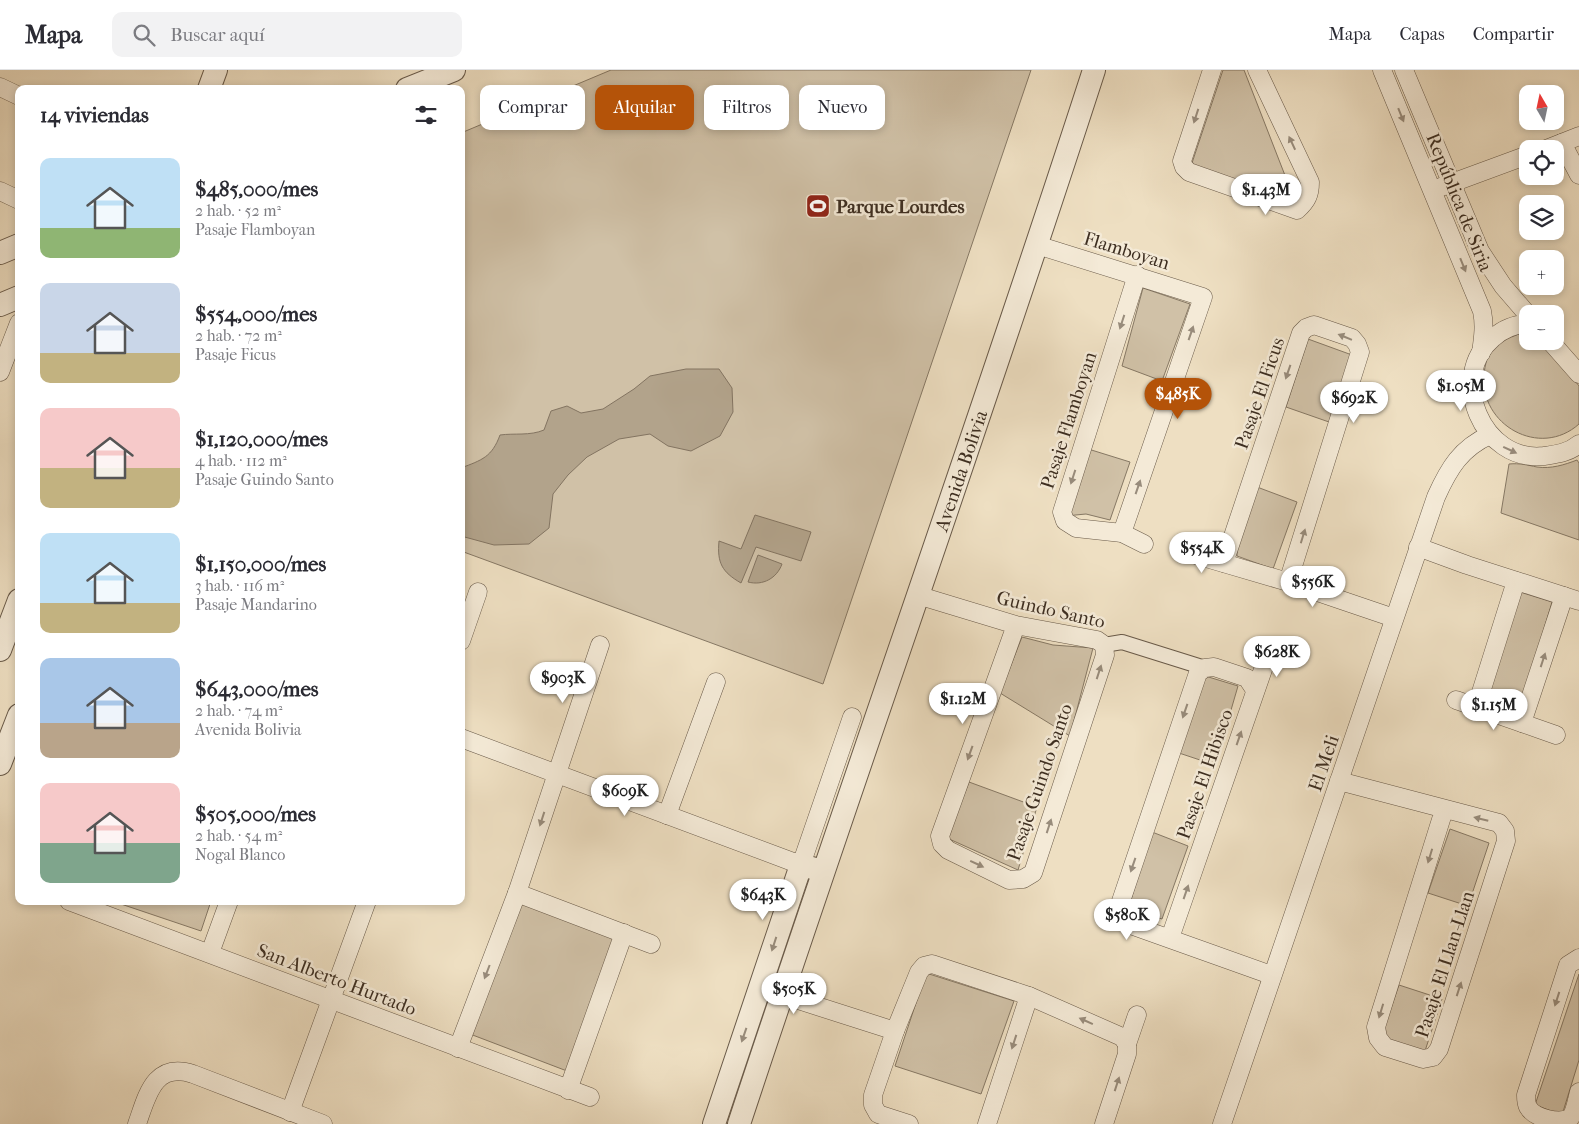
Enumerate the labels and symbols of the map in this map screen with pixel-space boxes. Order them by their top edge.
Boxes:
north arrow [1519,85,1564,130]
one-way arrow [1397,108,1405,122]
one-way arrow [1192,109,1200,124]
street label: República de Siria [1421,130,1497,275]
one-way arrow [1287,136,1295,150]
pin: $1.43M [1225,174,1307,216]
sports icon: Parque Lourdes [805,193,831,219]
place label: Parque Lourdes [836,196,964,218]
street label: Flamboyan [1081,227,1172,274]
one-way arrow [1459,258,1467,272]
one-way arrow [1118,315,1126,330]
one-way arrow [1187,326,1195,341]
one-way arrow [1338,332,1352,340]
street label: Pasaje El Ficus [1231,334,1289,452]
street label: Pasaje Flamboyan [1036,349,1102,492]
one-way arrow [1284,365,1291,380]
pin: $1.05M [1420,370,1502,412]
pin: $485K [1143,378,1213,420]
pin: $692K [1319,382,1389,424]
street label: Avenida Bolivia [930,407,992,535]
one-way arrow [1503,446,1517,454]
one-way arrow [1068,469,1076,484]
one-way arrow [1134,479,1142,494]
one-way arrow [1299,528,1307,543]
pin: $554K [1167,532,1237,574]
pin: $556K [1278,566,1348,608]
street label: Guindo Santo [994,587,1108,633]
pin: $628K [1242,636,1312,678]
one-way arrow [1540,653,1547,668]
pin: $903K [528,662,598,704]
one-way arrow [1096,664,1103,679]
pin: $1.12M [922,682,1004,725]
pin: $1.15M [1453,688,1535,731]
street label: Pasaje Guindo Santo [1003,700,1077,864]
one-way arrow [1181,704,1189,719]
street label: Pasaje El Hibisco [1172,706,1238,842]
one-way arrow [1235,731,1243,746]
street label: El Meli [1304,732,1344,794]
one-way arrow [966,746,974,761]
pin: $609K [590,774,660,817]
one-way arrow [537,812,545,827]
one-way arrow [1474,815,1489,823]
one-way arrow [1045,819,1053,834]
one-way arrow [1425,849,1433,864]
one-way arrow [1129,858,1136,873]
one-way arrow [970,860,984,868]
pin: $643K [728,878,798,921]
one-way arrow [1182,884,1190,899]
street label: Pasaje El Llan-Llan [1411,888,1479,1040]
pin: $580K [1092,898,1162,941]
one-way arrow [770,937,778,952]
street label: San Alberto Hurtado [254,939,420,1021]
one-way arrow [483,965,491,980]
pin: $505K [759,972,829,1015]
one-way arrow [1455,981,1463,996]
one-way arrow [1552,991,1560,1006]
one-way arrow [1377,1004,1384,1019]
one-way arrow [1079,1016,1093,1024]
one-way arrow [740,1027,748,1042]
one-way arrow [1009,1035,1017,1050]
one-way arrow [1114,1077,1121,1092]

